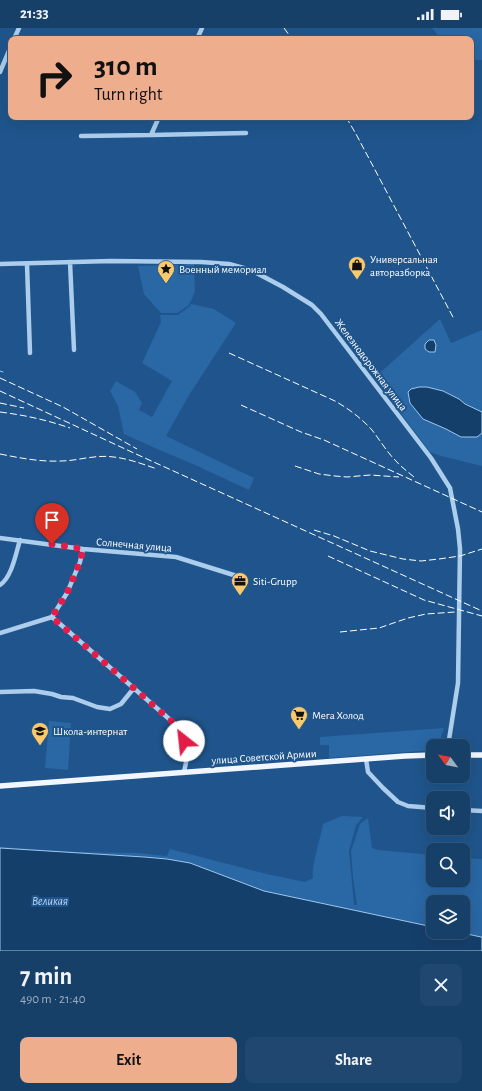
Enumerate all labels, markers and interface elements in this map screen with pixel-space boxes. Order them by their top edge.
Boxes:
text: 21:33 [20,6,49,21]
icon: right [28,52,80,104]
text: 310 m [94,53,158,81]
text: Turn right [94,86,163,104]
place label: Универсальная авторазборка [370,254,438,278]
shop icon: Универсальная авторазборка [347,255,367,280]
place icon: Военный мемориал [156,259,176,284]
place label: Военный мемориал [179,264,267,275]
street label: Железнодорожная улица [333,317,409,413]
pin [35,503,69,544]
icon: arrive [41,509,63,531]
street label: Солнечная улица [96,536,172,554]
office icon: Siti-Grupp [230,571,250,596]
place label: Siti-Grupp [253,576,298,587]
supermarket icon: Мега Холод [289,705,309,730]
place label: Мега Холод [312,710,364,721]
position arrow [163,720,205,762]
school or university icon: Школа-интернат [30,721,50,746]
place label: Школа-интернат [53,726,127,737]
north arrow [426,739,470,783]
map controls [426,739,470,939]
street label: улица Советской Армии [210,748,317,766]
button: sound [426,791,470,835]
button: search [426,843,470,887]
water label: Великая [32,895,68,907]
button: layers [426,895,470,939]
button: close [420,964,462,1006]
text: 7 min [20,965,72,989]
text: 490 m · 21:40 [20,993,86,1006]
button: Exit [20,1037,237,1083]
button: Share [245,1037,462,1083]

